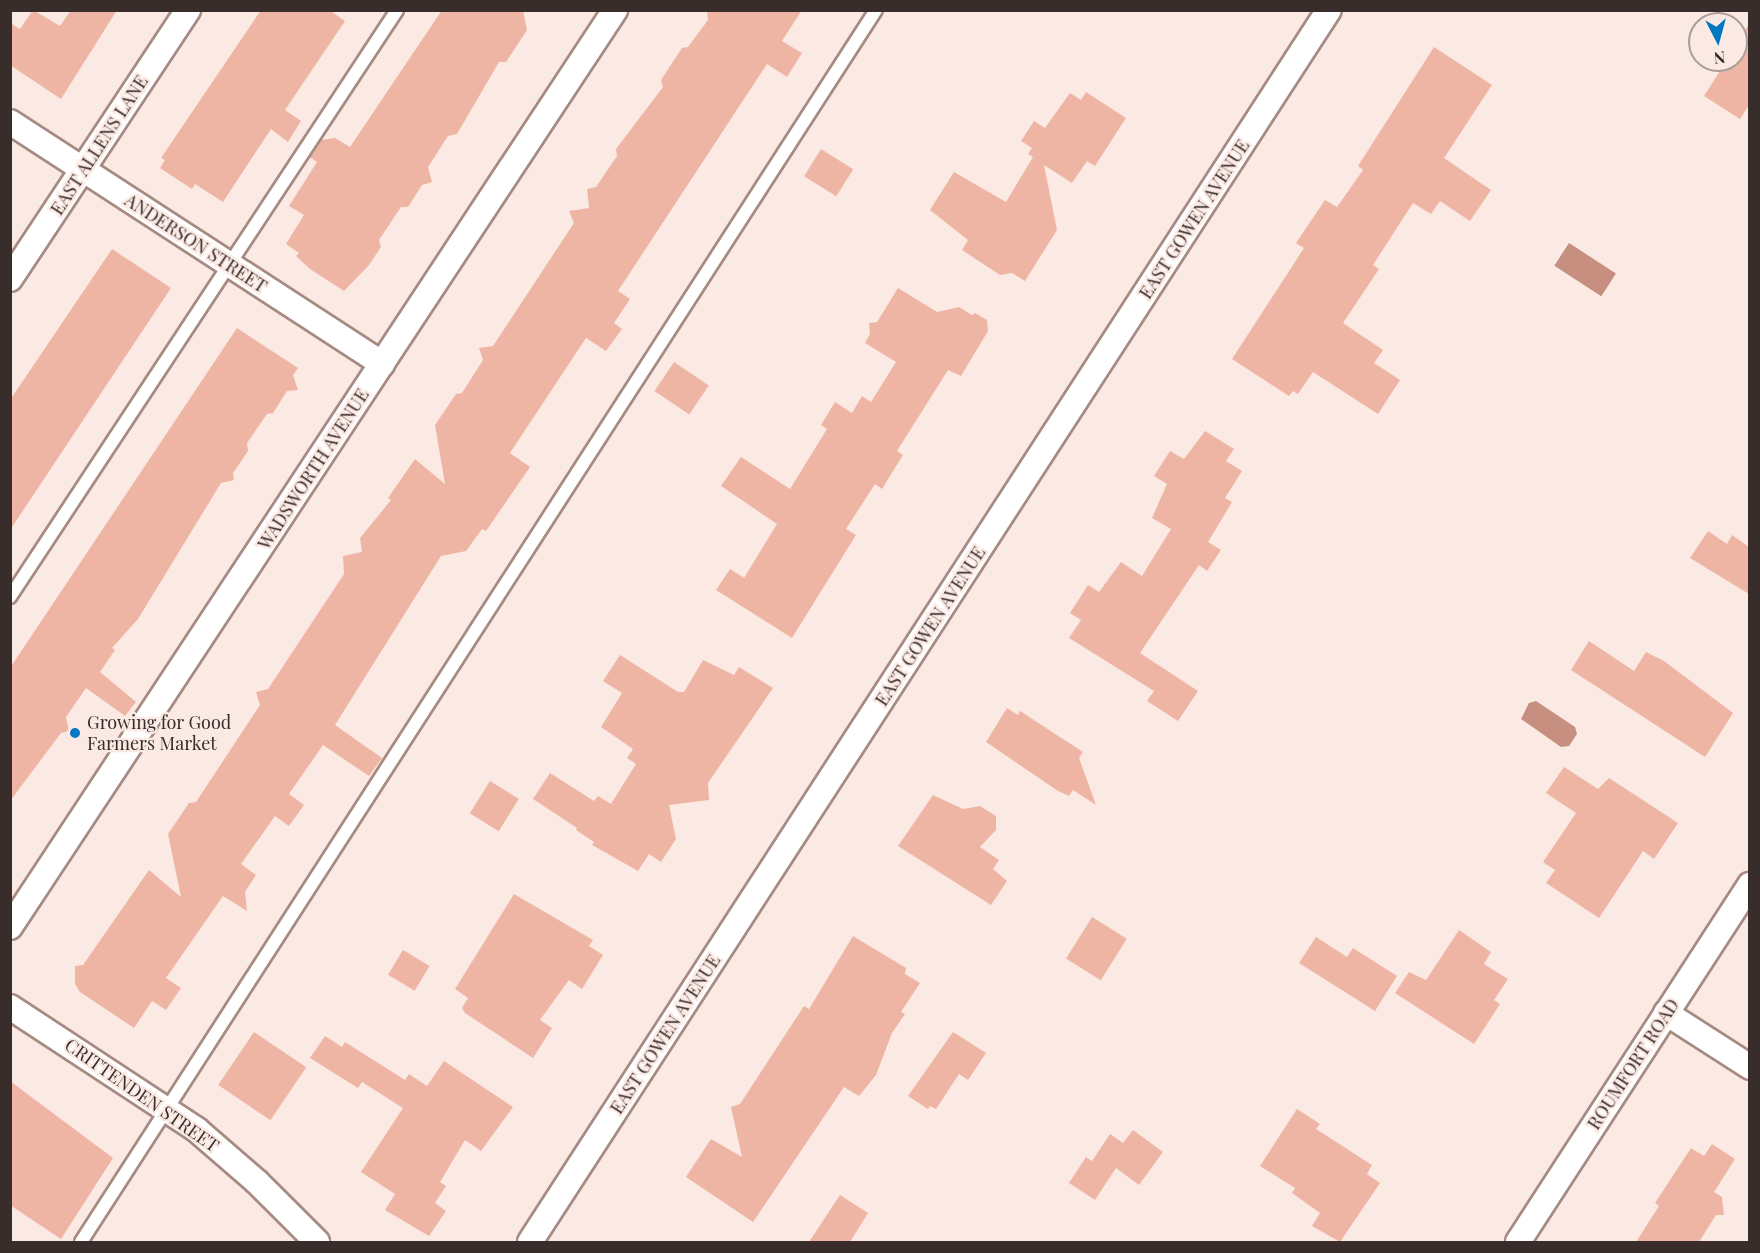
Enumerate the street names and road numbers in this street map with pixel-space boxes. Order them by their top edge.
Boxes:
street label: EAST ALLENS LANE [46,71,152,219]
street label: EAST GOWEN AVENUE [1134,135,1254,303]
street label: ANDERSON STREET [121,189,271,297]
street label: WADSWORTH AVENUE [253,384,373,554]
street label: EAST GOWEN AVENUE [870,542,990,710]
street label: EAST GOWEN AVENUE [605,950,725,1118]
street label: ROUMFORT ROAD [1583,994,1683,1134]
street label: CRITTENDEN STREET [61,1034,223,1156]

